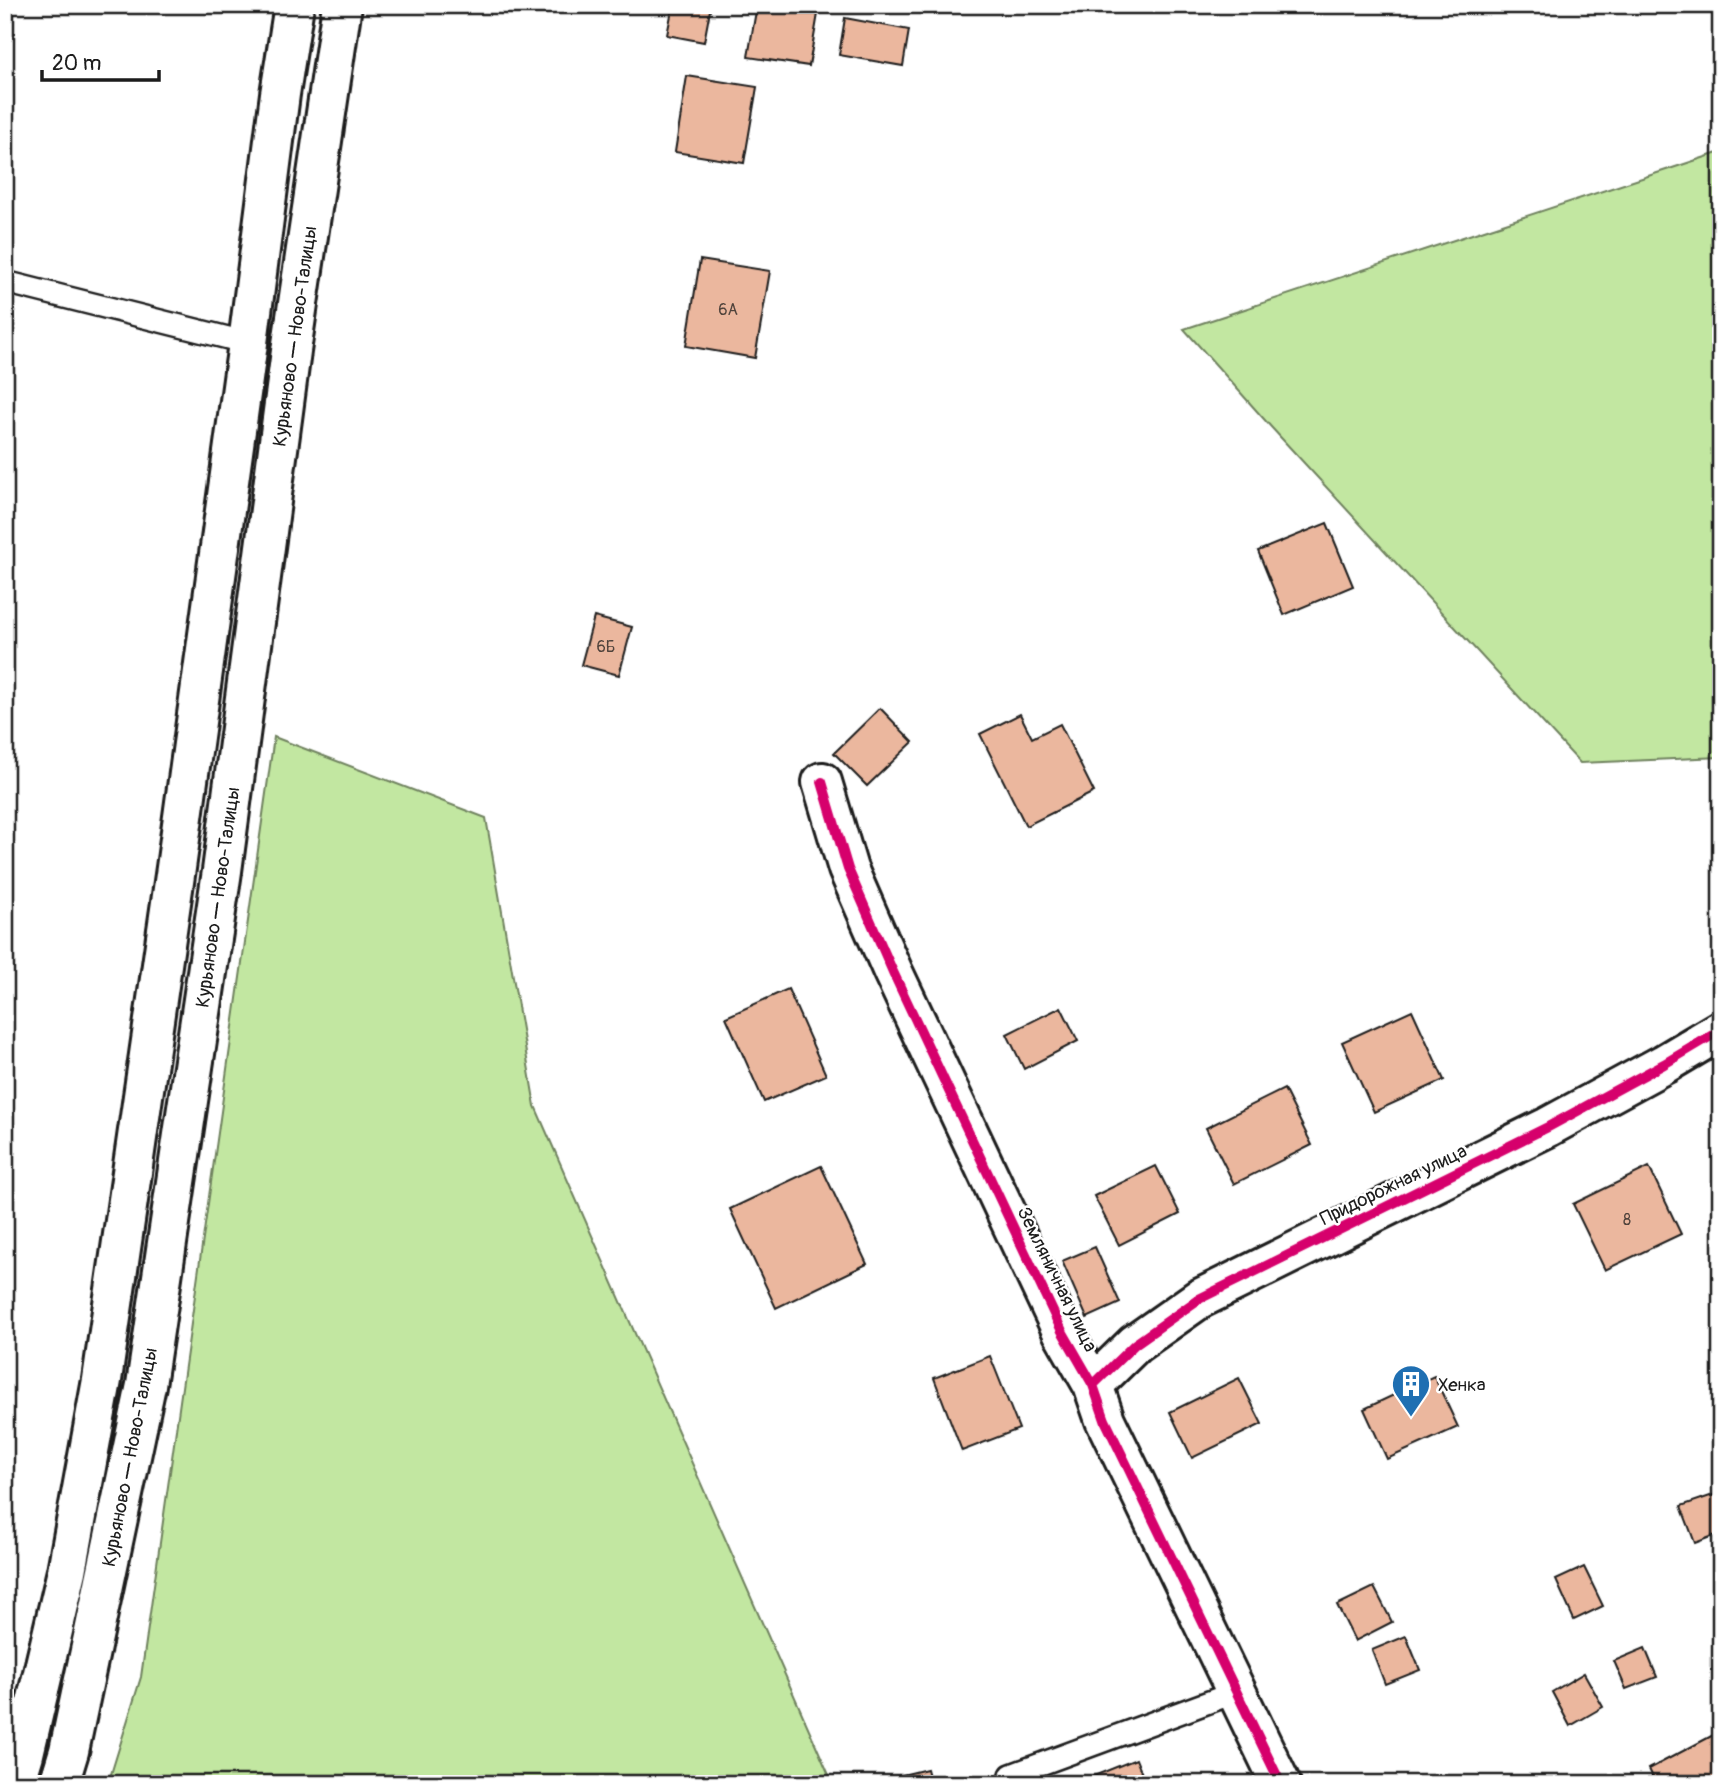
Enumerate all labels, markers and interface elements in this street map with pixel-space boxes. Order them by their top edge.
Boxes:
scale bar [42,38,159,82]
text: 20 m [52,50,101,77]
street label: Курьяново — Ново-Талицы [268,224,322,448]
house number: 6А [718,300,738,320]
house number: 6Б [597,637,615,657]
street label: Курьяново — Ново-Талицы [191,785,245,1009]
street label: Придорожная улица [1316,1139,1471,1231]
street label: Земляничная улица [1012,1203,1103,1356]
house number: 8 [1623,1210,1631,1230]
street label: Курьяново — Ново-Талицы [97,1346,163,1569]
building icon: Хенка [1390,1363,1432,1418]
place label: Хенка [1438,1373,1486,1397]

